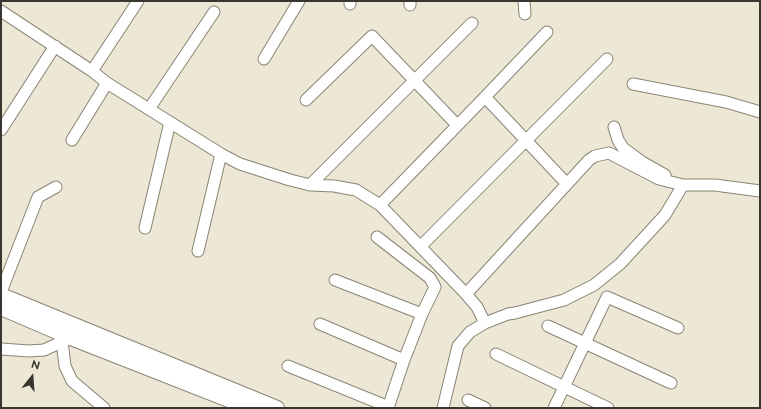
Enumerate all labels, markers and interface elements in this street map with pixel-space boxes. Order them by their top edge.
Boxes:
north arrow [12,357,52,397]
text: N [30,358,42,372]

